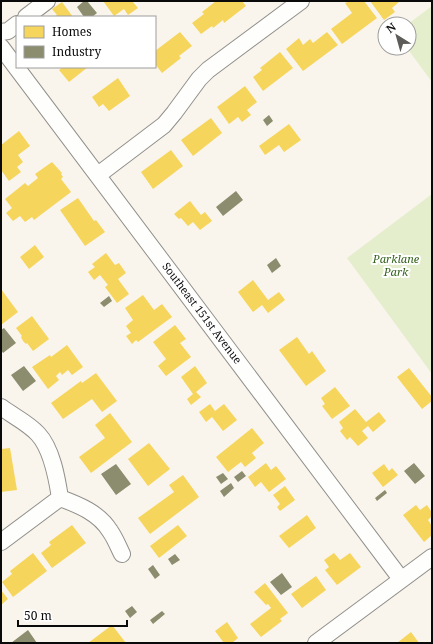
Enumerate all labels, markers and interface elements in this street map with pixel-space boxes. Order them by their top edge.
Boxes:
legend [16,16,156,68]
north arrow [377,16,417,56]
text: N [383,19,399,36]
text: Homes [52,23,92,40]
text: Industry [52,43,101,60]
park label: Parklane Park [372,251,420,279]
street label: Southeast 151st Avenue [159,259,246,367]
scale bar [18,602,127,628]
text: 50 m [24,607,52,624]

